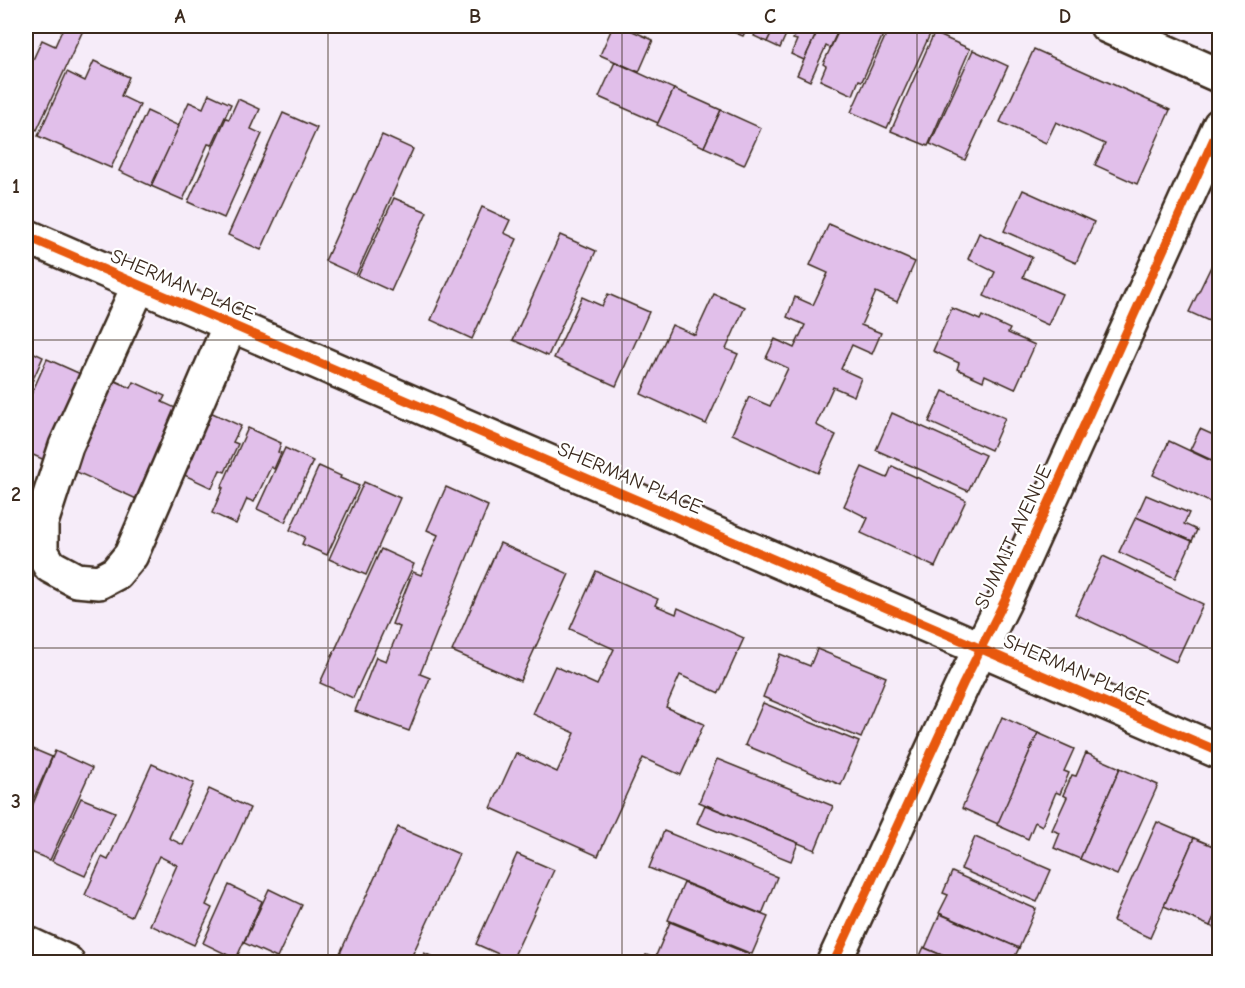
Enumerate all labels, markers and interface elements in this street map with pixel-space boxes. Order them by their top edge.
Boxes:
text: A [174,5,186,28]
text: B [469,5,481,28]
text: C [764,5,776,28]
text: D [1059,5,1071,28]
text: 1 [12,175,20,198]
street label: SHERMAN PLACE [107,244,259,326]
street label: SHERMAN PLACE [554,437,706,519]
street label: SUMMIT AVENUE [970,461,1056,613]
text: 2 [11,483,21,506]
street label: SHERMAN PLACE [1000,629,1152,711]
text: 3 [11,790,21,813]

